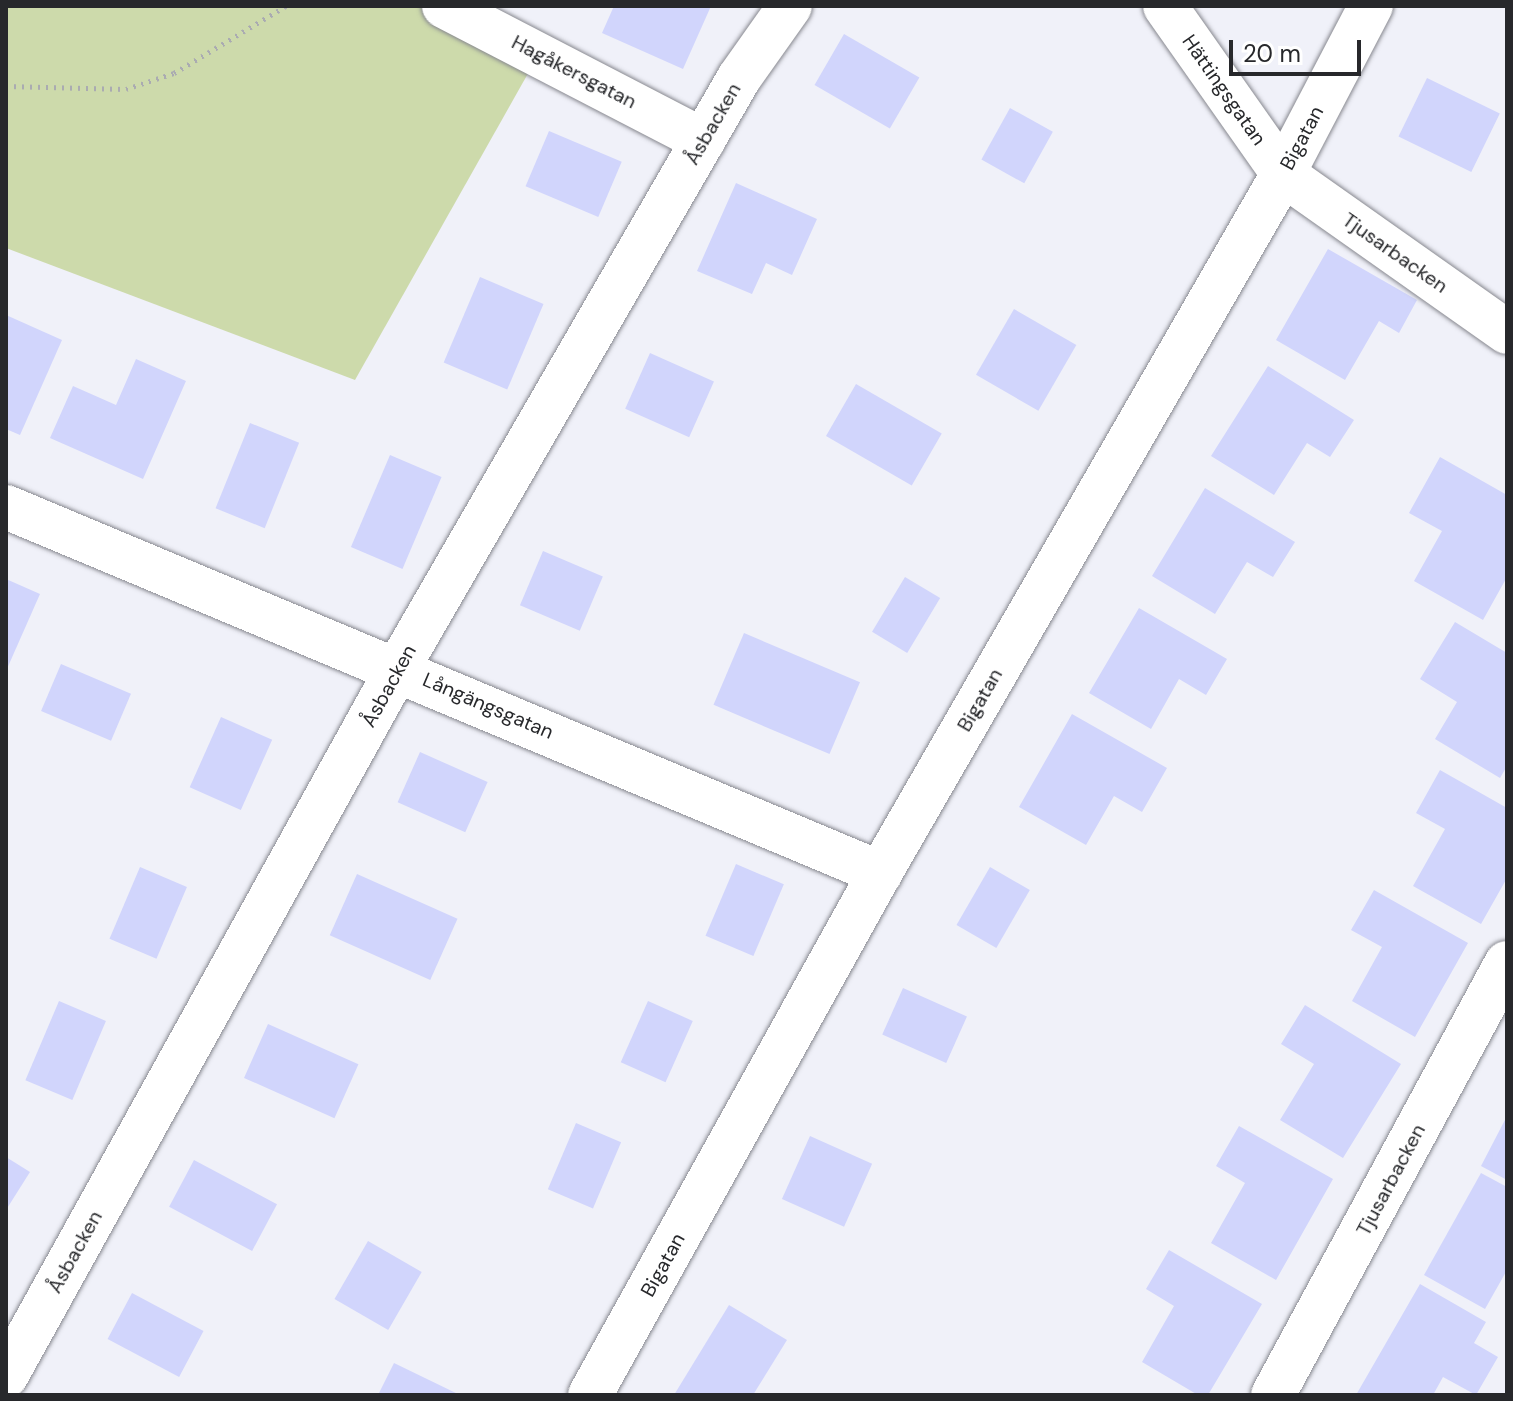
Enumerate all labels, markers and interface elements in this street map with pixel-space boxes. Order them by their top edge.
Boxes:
scale bar [1233,24,1365,74]
street label: Hagåkersgatan [508,30,640,114]
street label: Hättingsgatan [1177,30,1271,150]
text: 20 m [1243,38,1301,69]
street label: Åsbacken [680,79,746,169]
street label: Bigatan [1275,102,1329,174]
street label: Tjusarbacken [1338,208,1452,298]
street label: Åsbacken [357,641,421,731]
street label: Bigatan [952,664,1008,736]
street label: Långängsgatan [419,668,557,744]
street label: Tjusarbacken [1352,1120,1430,1240]
street label: Åsbacken [43,1207,107,1297]
street label: Bigatan [636,1229,690,1301]

